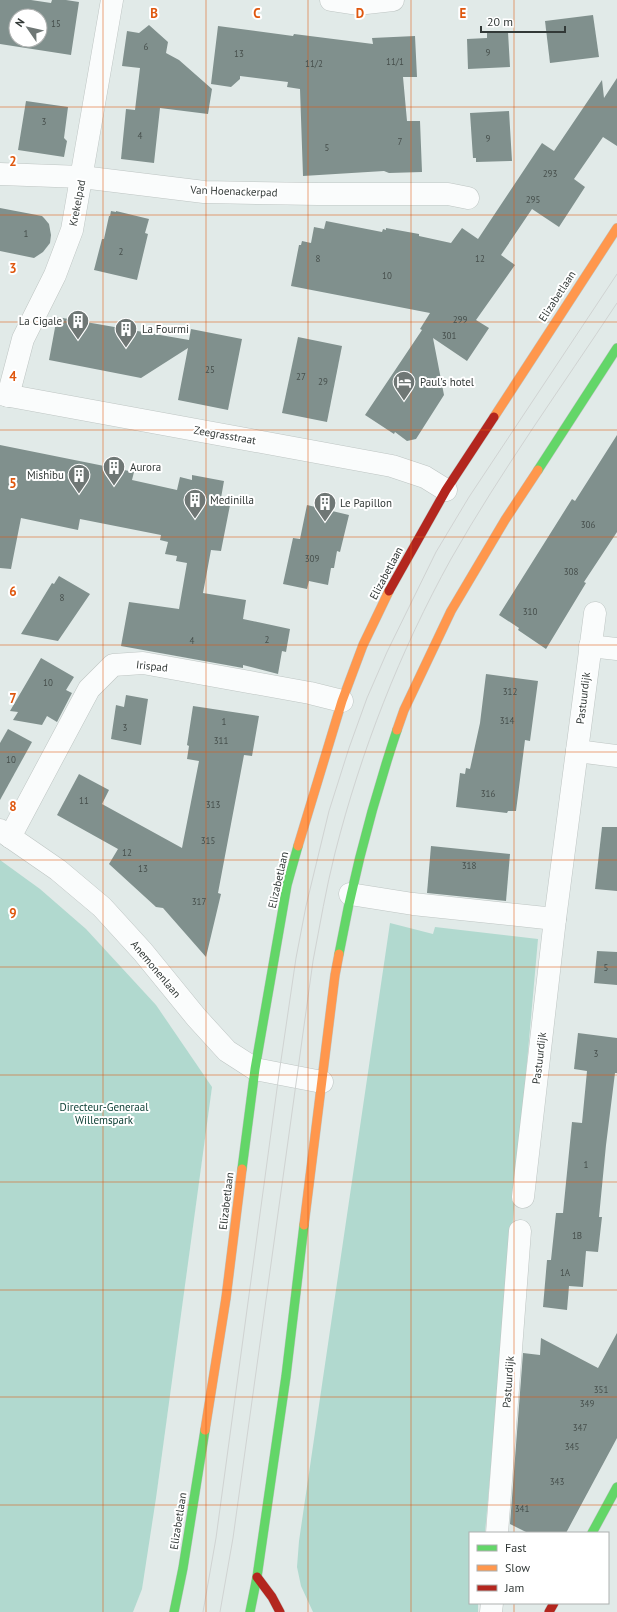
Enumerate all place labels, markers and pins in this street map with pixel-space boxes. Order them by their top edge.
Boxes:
building icon: La Cigale [65,308,91,341]
place label: La Cigale [19,314,62,328]
building icon: La Fourmi [113,316,139,349]
place label: La Fourmi [142,322,189,336]
hotel icon: Paul's hotel [391,369,417,402]
place label: Paul's hotel [420,375,475,389]
building icon: Aurora [101,454,127,487]
place label: Aurora [130,460,161,474]
building icon: Mishibu [66,462,92,495]
place label: Mishibu [27,468,64,482]
building icon: Medinilla [182,487,208,520]
building icon: Le Papillon [312,490,338,523]
place label: Medinilla [210,493,254,507]
place label: Le Papillon [340,496,392,510]

